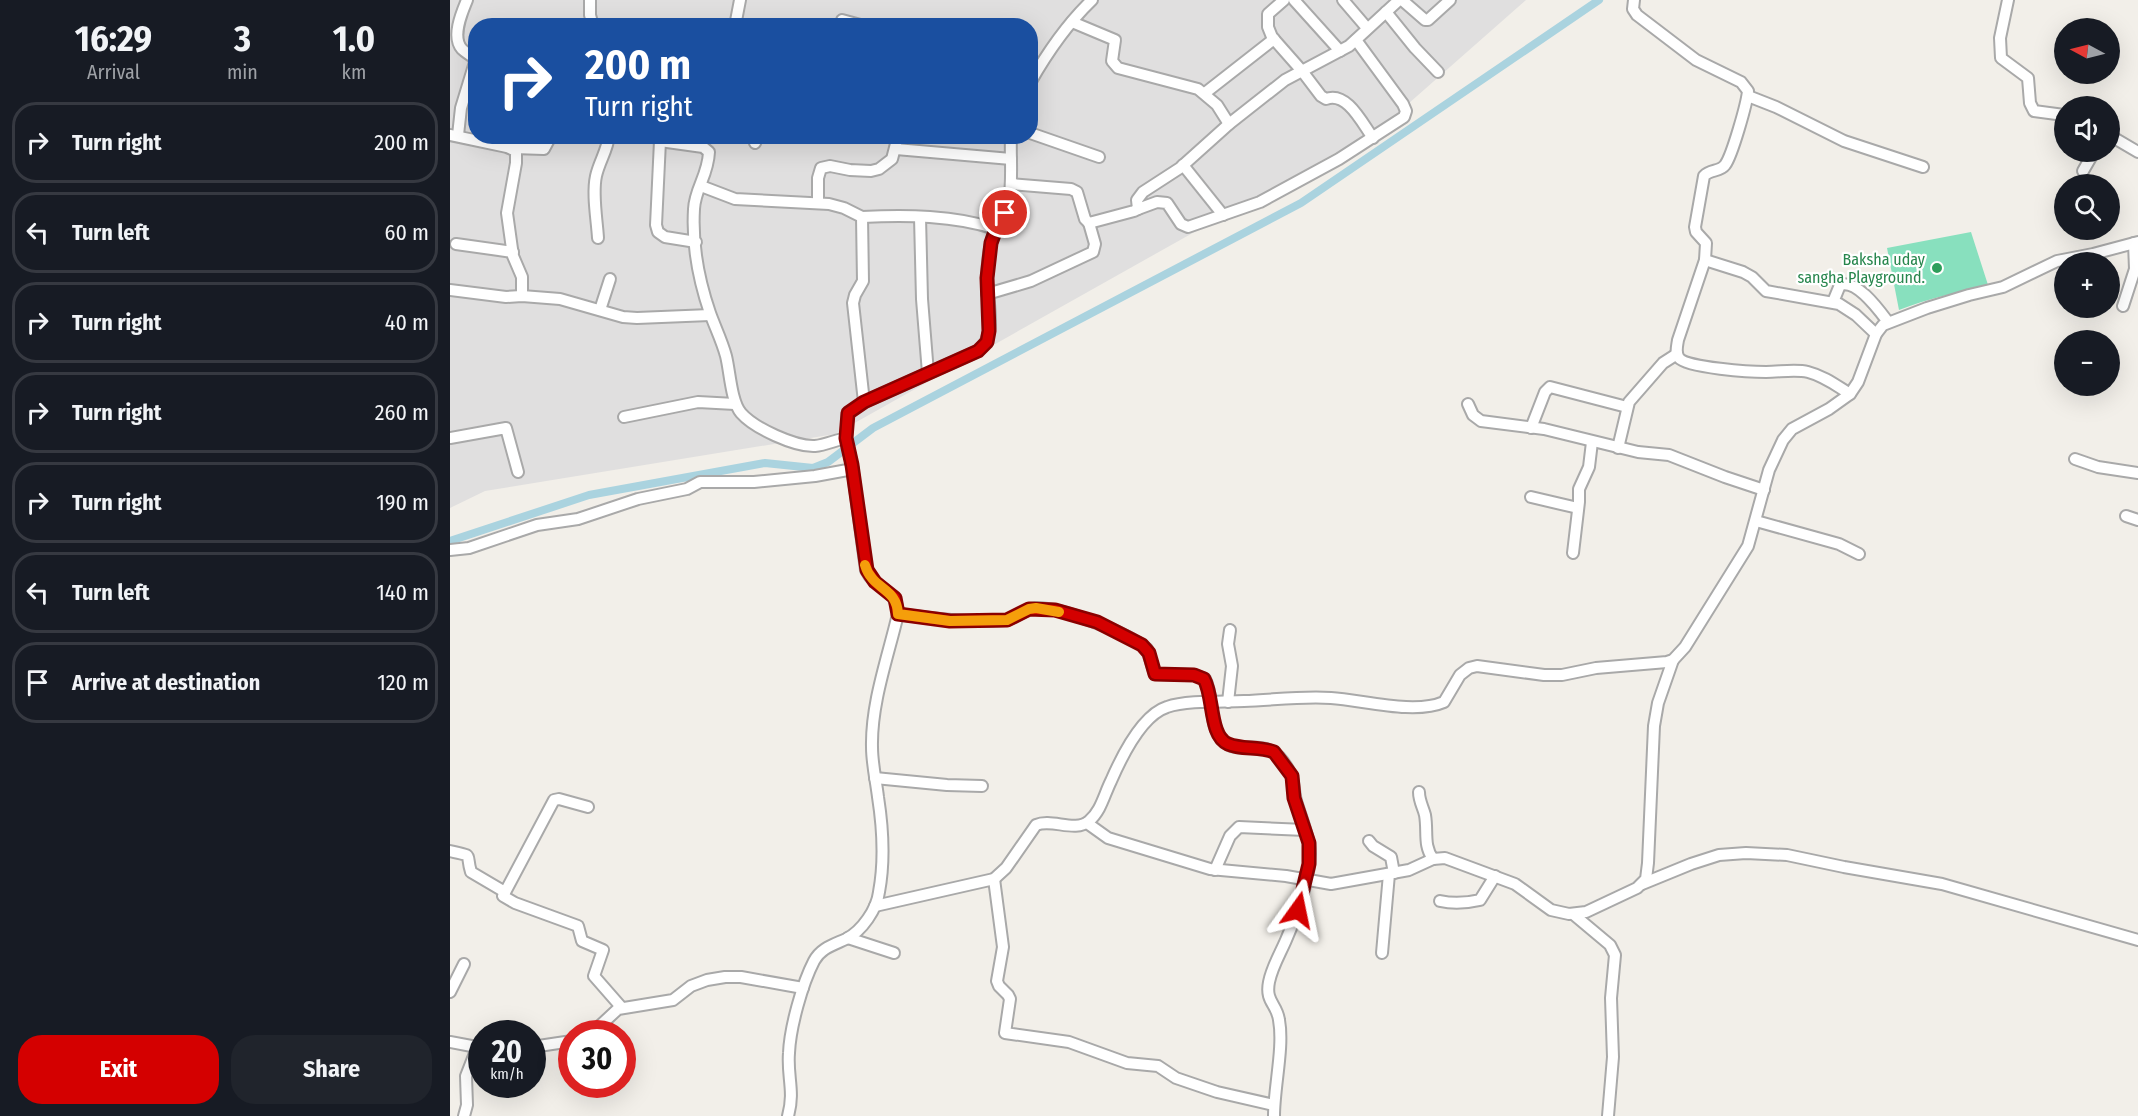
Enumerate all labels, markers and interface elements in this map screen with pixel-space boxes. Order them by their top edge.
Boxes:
text: 16:29 [75,17,152,61]
text: 3 [234,17,251,61]
text: 1.0 [333,17,375,61]
north arrow [2054,18,2120,84]
map controls [2054,18,2120,396]
text: 200 m [585,40,691,90]
icon: right [486,42,564,120]
text: Arrival [87,60,140,84]
text: min [227,60,258,84]
text: km [342,60,366,84]
text: Turn right [585,91,693,123]
button: sound [2054,96,2120,162]
icon: right [21,126,54,159]
text: Turn right [72,129,161,156]
text: 200 m [374,129,429,156]
button: search [2054,174,2120,240]
pin [979,187,1030,238]
icon: arrive [988,196,1021,229]
icon: left [21,216,54,249]
text: Turn left [72,219,150,246]
text: 60 m [385,219,429,246]
place label: Baksha uday sangha Playground. [1798,250,1926,287]
button: + [2054,252,2120,318]
marker: Baksha uday sangha Playground. [1930,261,1944,275]
icon: right [21,306,54,339]
text: Turn right [72,309,161,336]
text: 40 m [385,309,429,336]
button: − [2054,330,2120,396]
icon: right [21,396,54,429]
text: Turn right [72,399,161,426]
text: 260 m [375,399,429,426]
icon: right [21,486,54,519]
text: Turn right [72,489,161,516]
text: 190 m [376,489,429,516]
icon: left [21,576,54,609]
text: Turn left [72,579,150,606]
text: 140 m [376,579,429,606]
icon: arrive [21,666,54,699]
text: Arrive at destination [72,669,260,696]
text: 120 m [377,669,429,696]
position arrow [1266,878,1330,942]
speed limit sign: 30 [558,1020,636,1098]
text: 20 [492,1034,522,1070]
button: Exit [18,1035,219,1104]
button: Share [231,1035,432,1104]
text: km/h [490,1065,524,1083]

